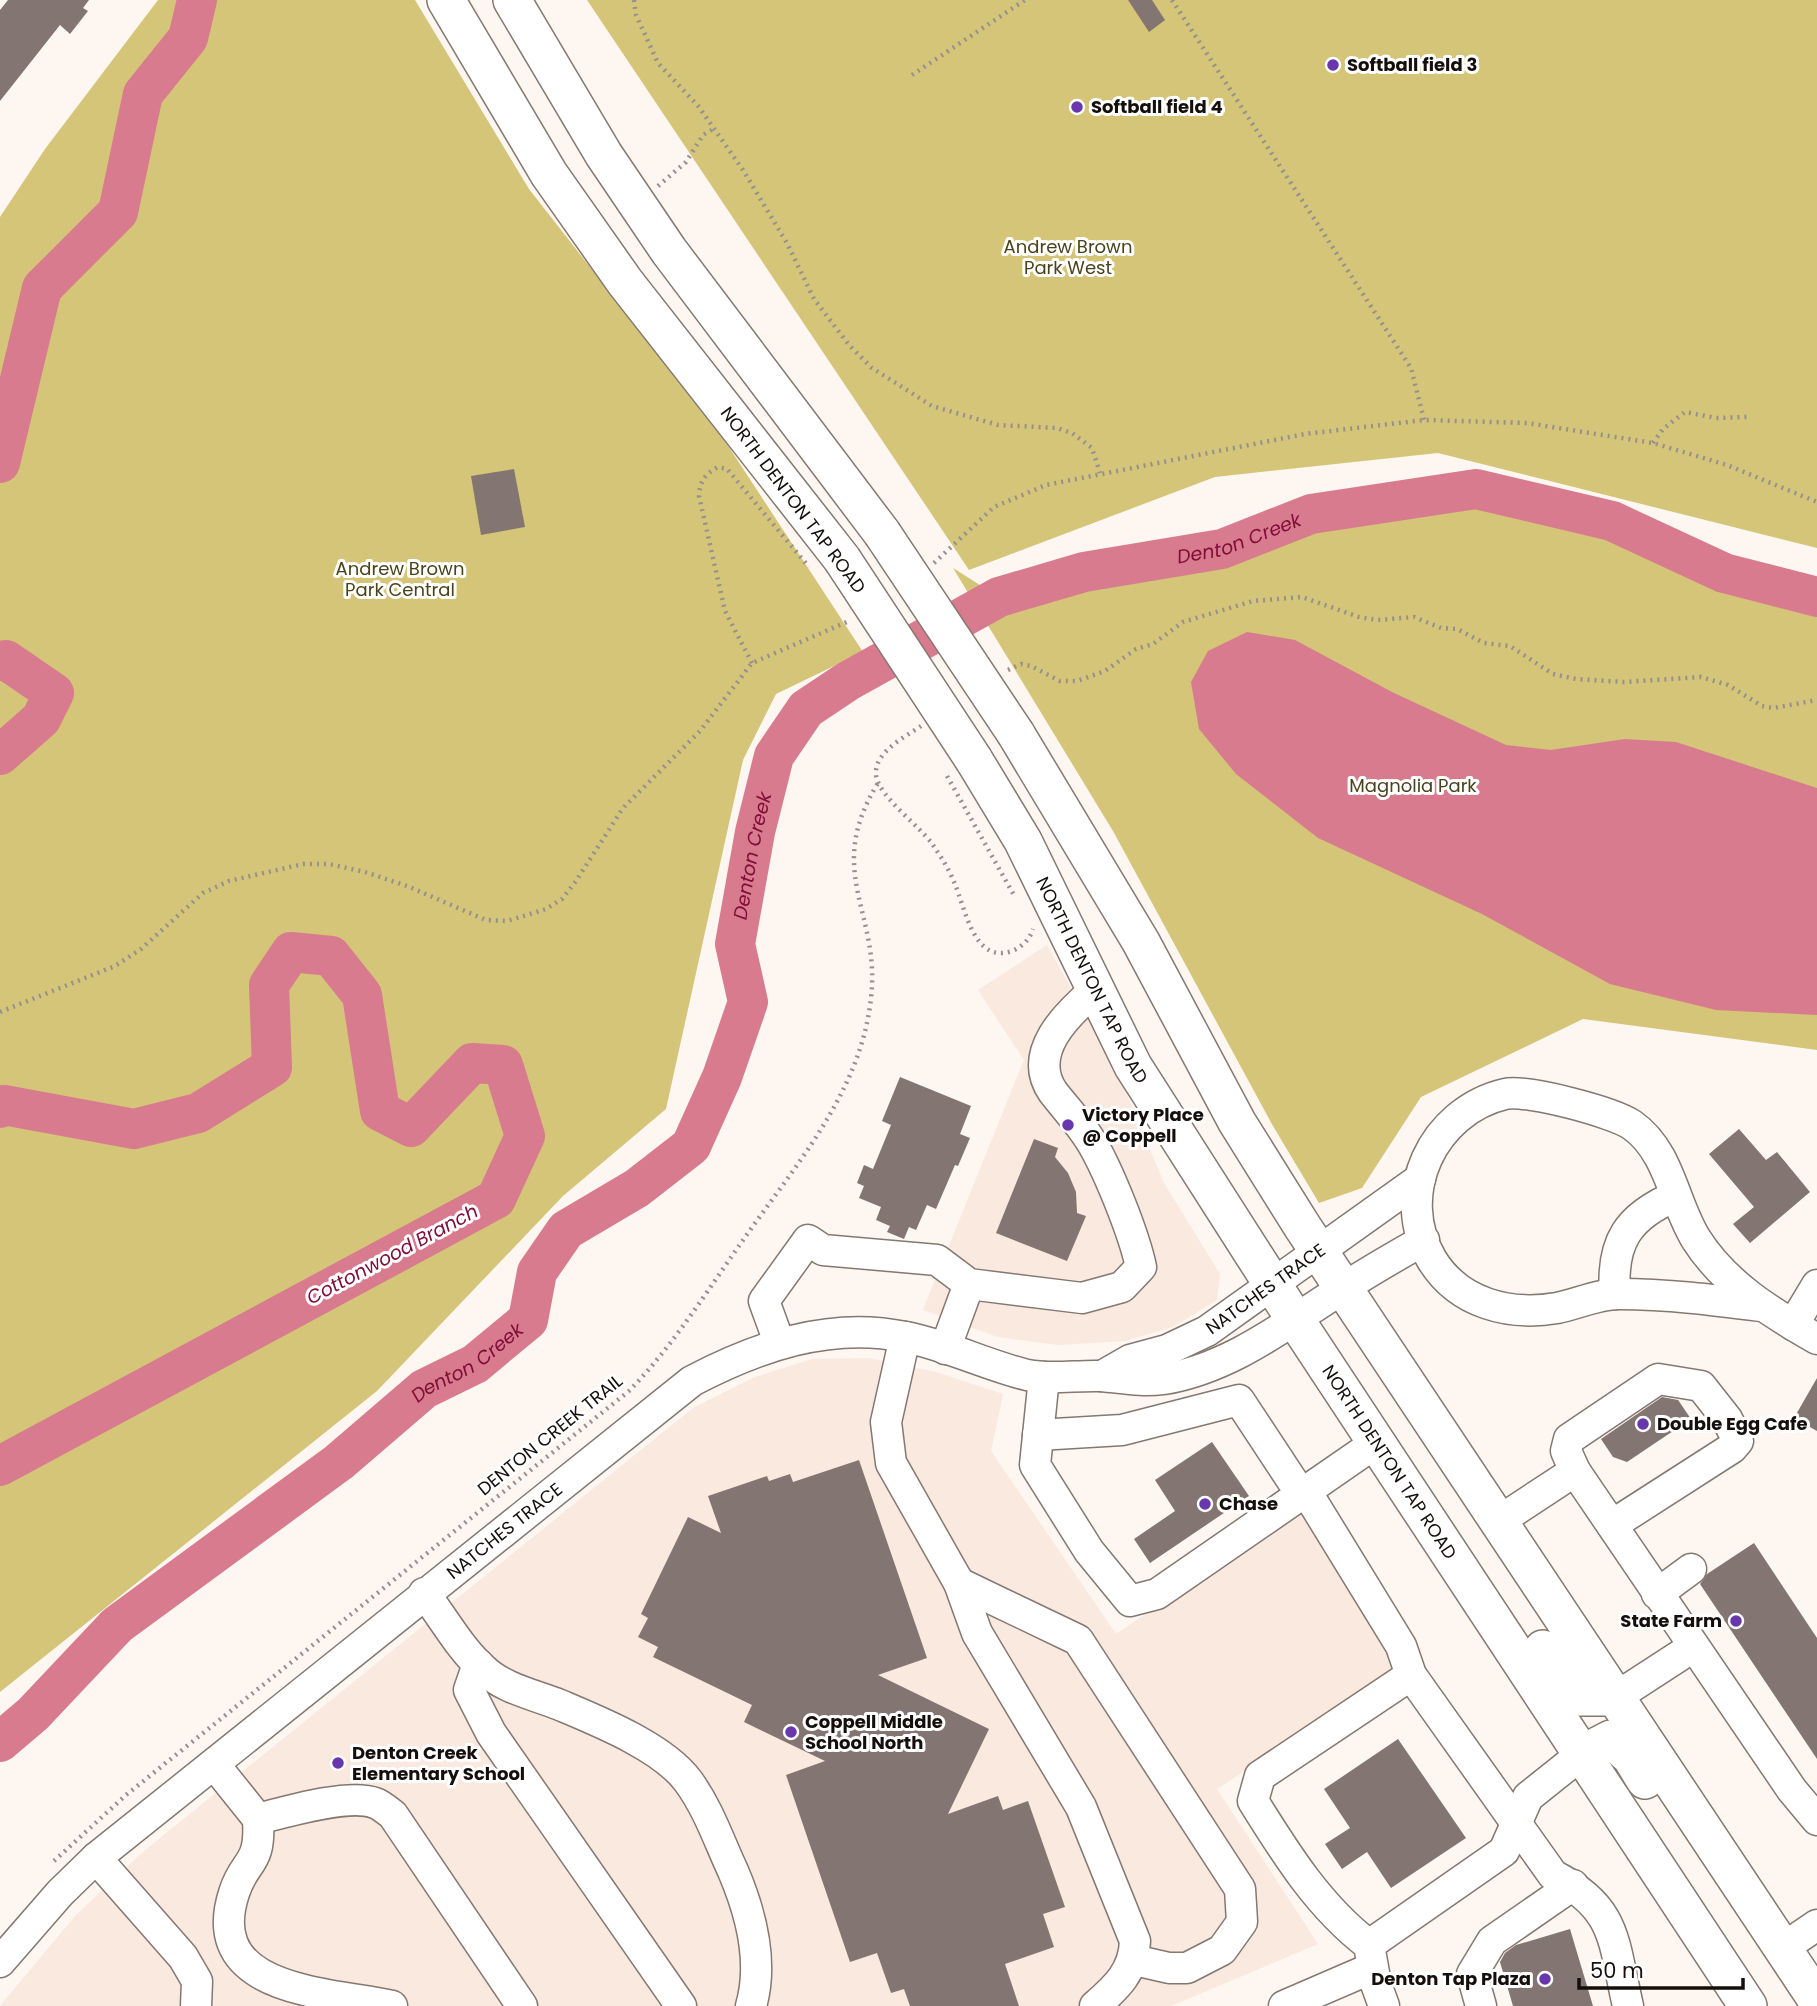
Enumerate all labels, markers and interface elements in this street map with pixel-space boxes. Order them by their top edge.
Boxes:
place label: Softball field 3 [1347,52,1477,77]
marker: Softball field 3 [1325,57,1341,73]
place label: Softball field 4 [1091,94,1223,119]
marker: Softball field 4 [1069,99,1085,115]
park label: Andrew Brown Park West [1004,234,1132,280]
street label: NORTH DENTON TAP ROAD [715,401,872,598]
water label: Denton Creek [1175,506,1306,570]
park label: Andrew Brown Park Central [336,556,464,602]
park label: Magnolia Park [1349,773,1477,798]
water label: Denton Creek [727,788,779,922]
street label: NORTH DENTON TAP ROAD [1030,872,1154,1088]
place label: Victory Place @ Coppell [1082,1102,1204,1148]
marker: Victory Place @ Coppell [1060,1117,1076,1133]
water label: Cottonwood Branch [302,1198,483,1311]
street label: NATCHES TRACE [1201,1237,1330,1340]
water label: Denton Creek [405,1316,530,1409]
street label: NORTH DENTON TAP ROAD [1317,1360,1463,1564]
street label: DENTON CREEK TRAIL [472,1368,628,1501]
place label: Double Egg Cafe [1657,1411,1808,1436]
marker: Double Egg Cafe [1635,1416,1651,1432]
street label: NATCHES TRACE [441,1477,567,1585]
place label: Chase [1219,1491,1278,1516]
marker: Chase [1197,1496,1213,1512]
place label: State Farm [1620,1608,1722,1633]
marker: State Farm [1728,1613,1744,1629]
place label: Coppell Middle School North [805,1709,943,1755]
marker: Coppell Middle School North [783,1724,799,1740]
place label: Denton Creek Elementary School [352,1740,525,1786]
marker: Denton Creek Elementary School [330,1755,346,1771]
scale bar [1579,1946,1744,1990]
text: 50 m [1590,1956,1644,1985]
place label: Denton Tap Plaza [1371,1966,1531,1991]
marker: Denton Tap Plaza [1537,1971,1553,1987]

